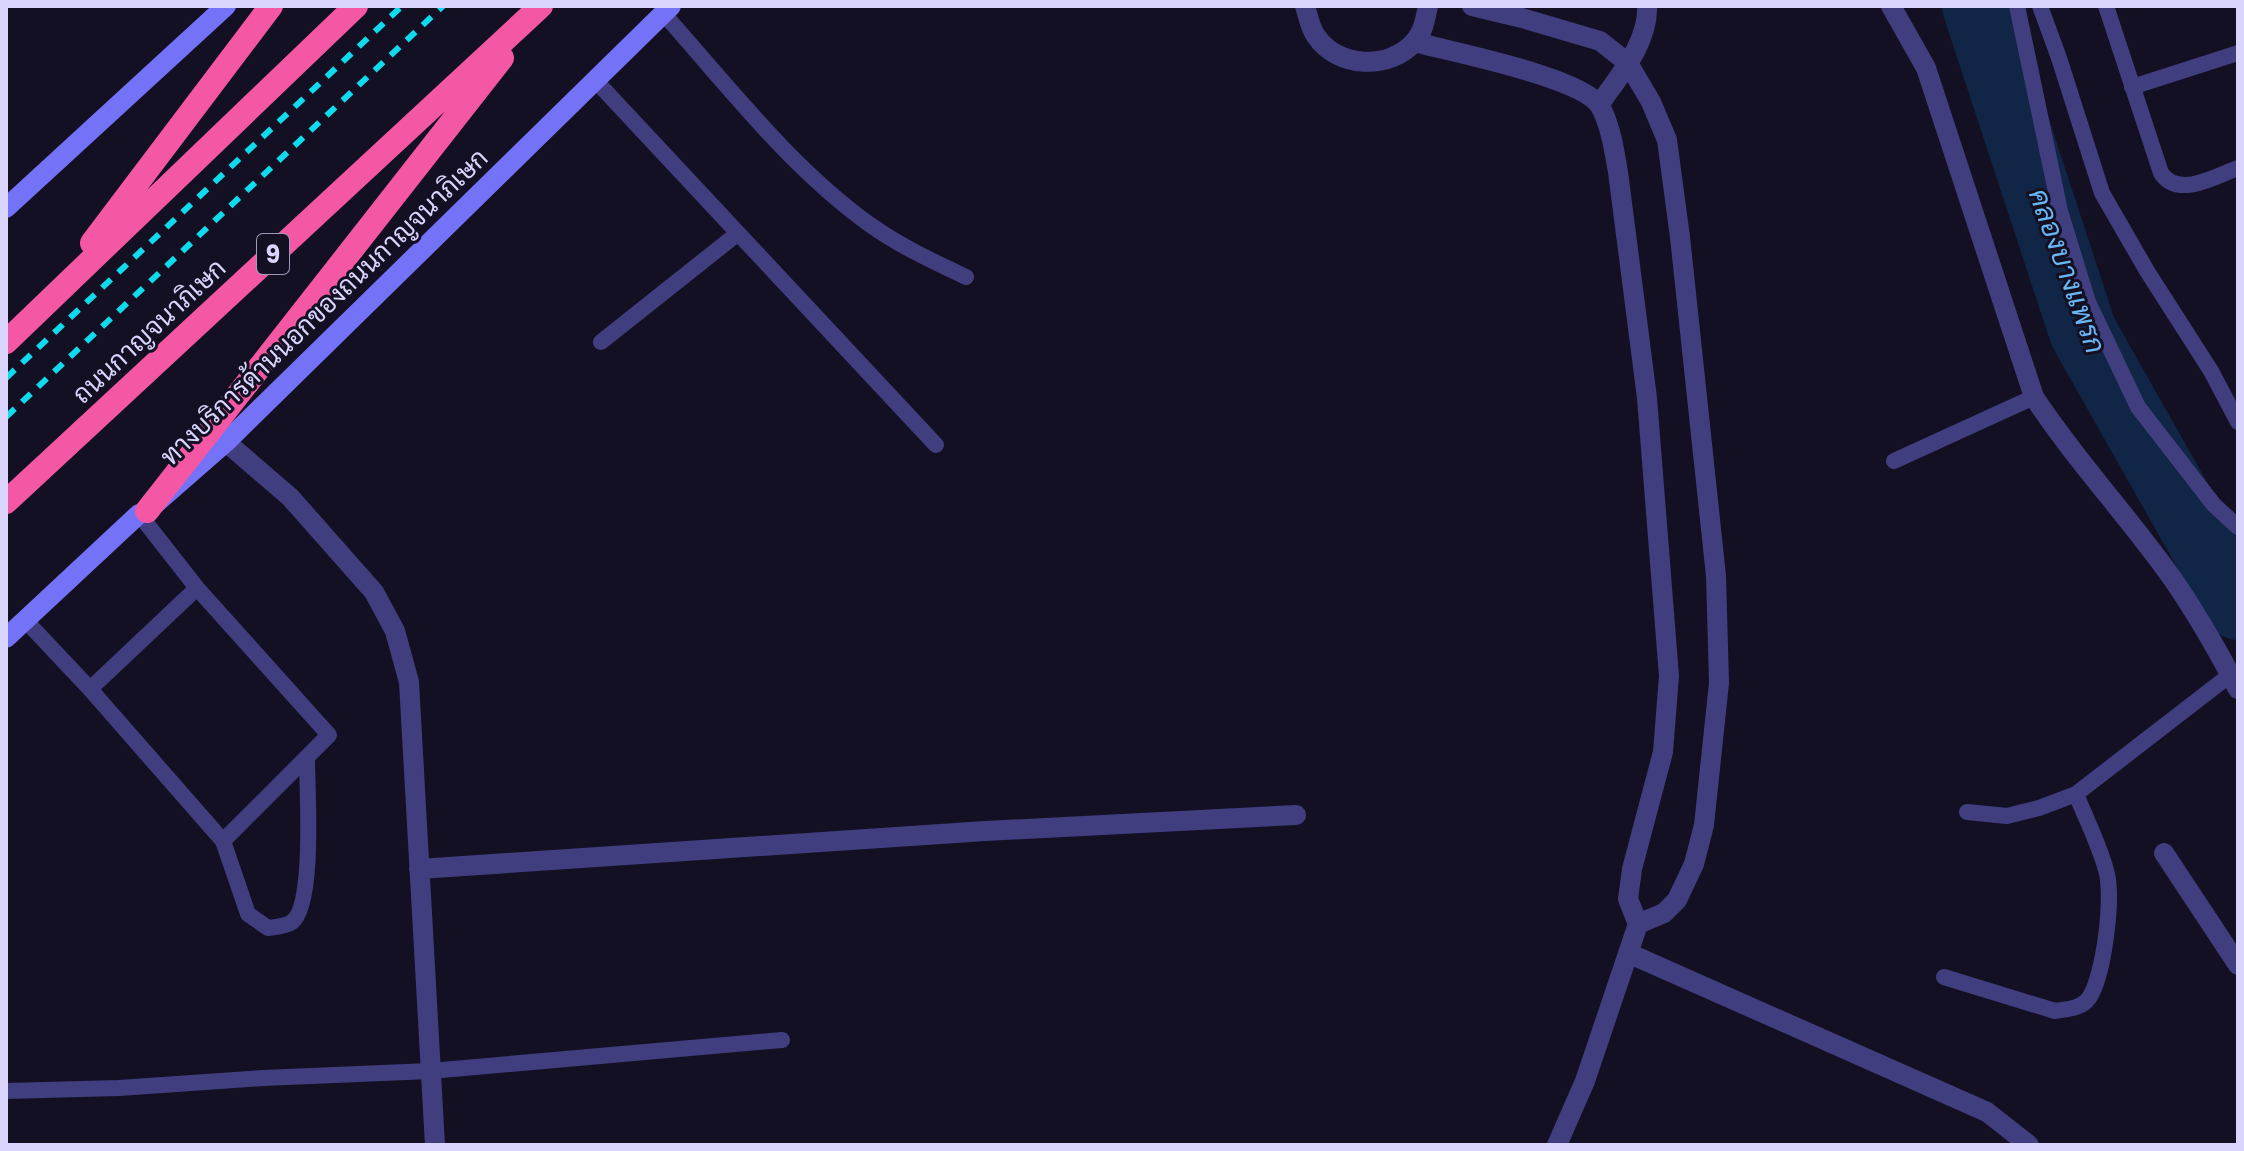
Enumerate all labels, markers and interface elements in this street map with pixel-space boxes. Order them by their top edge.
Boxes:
street label: ทางบริการด้านนอกของถนนกาญจนาภิเษก [152,140,496,474]
water label: คลองบางแพรก [2019,183,2115,359]
road number: 9 [257,234,289,274]
street label: ถนนกาญจนาภิเษก [64,250,234,412]

